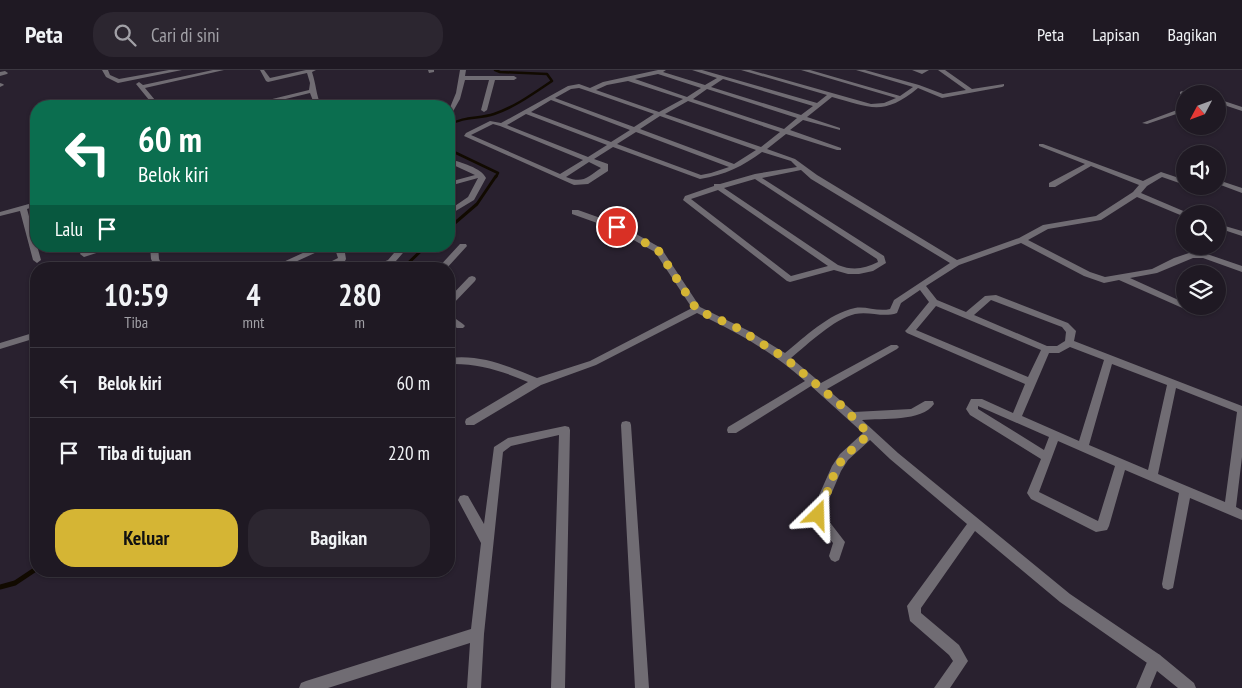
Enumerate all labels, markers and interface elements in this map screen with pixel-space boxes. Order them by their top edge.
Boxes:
search box [93,12,443,57]
text: Peta [25,19,63,50]
icon: search [111,21,139,49]
text: Cari di sini [151,23,220,47]
text: Peta [1037,23,1064,46]
text: Lapisan [1092,23,1140,46]
text: Bagikan [1168,23,1217,46]
north arrow [1176,85,1226,135]
map controls [1176,85,1226,315]
text: 60 m [138,116,202,162]
icon: left [55,120,120,185]
button: sound [1176,145,1226,195]
text: Belok kiri [138,160,209,188]
button: search [1176,205,1226,255]
pin [596,206,638,248]
icon: arrive [603,213,631,241]
icon: arrive [93,215,121,243]
text: Lalu [55,217,83,241]
button: layers [1176,265,1226,315]
text: 10:59 [104,275,169,314]
text: 4 [246,275,261,314]
text: 280 [338,275,381,314]
text: Tiba [124,312,148,332]
text: mnt [242,312,264,332]
text: m [354,312,365,332]
icon: left [55,369,83,397]
text: Belok kiri [98,371,162,395]
text: 60 m [397,371,430,395]
icon: arrive [55,439,83,467]
text: Tiba di tujuan [98,441,191,465]
text: 220 m [388,441,430,465]
position arrow [791,488,843,540]
button: Keluar [55,509,238,567]
button: Bagikan [248,509,430,567]

